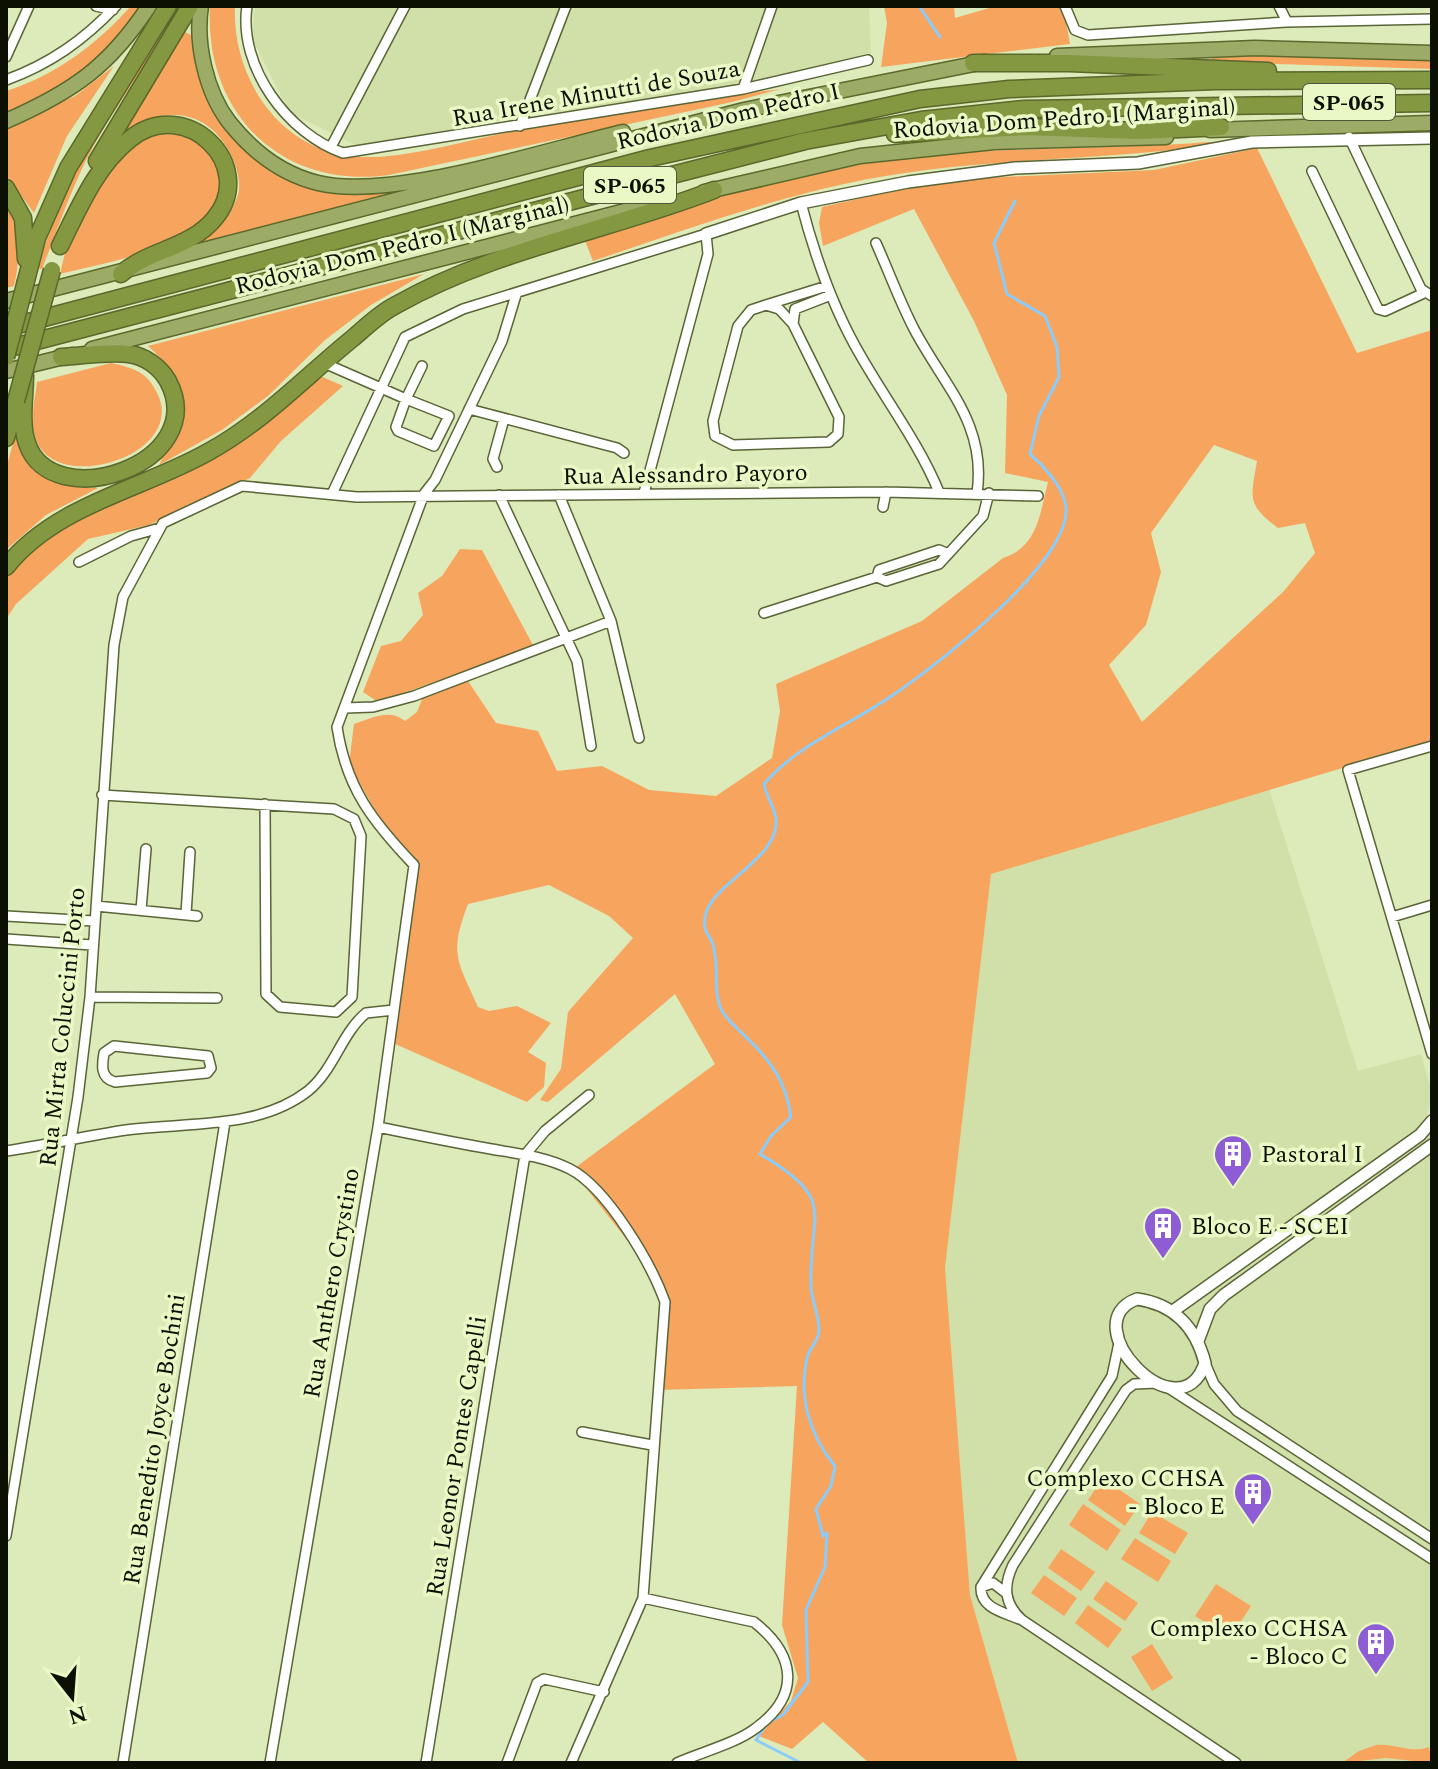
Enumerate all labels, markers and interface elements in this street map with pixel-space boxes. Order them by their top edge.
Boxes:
street label: Rua Irene Minutti de Souza [449,51,743,137]
street label: Rodovia Dom Pedro I [613,74,843,160]
road number: SP-065 [1303,84,1395,120]
street label: Rodovia Dom Pedro I (Marginal) [892,89,1237,149]
road number: SP-065 [584,167,676,203]
street label: Rodovia Dom Pedro I (Marginal) [231,187,573,305]
street label: Rua Alessandro Payoro [562,455,808,495]
street label: Rua Mirta Coluccini Porto [30,886,96,1169]
building icon: Pastoral I [1212,1133,1254,1188]
place label: Pastoral I [1261,1137,1363,1173]
street label: Rua Anthero Crystino [294,1165,370,1401]
building icon: Bloco E - SCEI [1142,1205,1184,1260]
place label: Bloco E - SCEI [1191,1209,1349,1245]
street label: Rua Benedito Joyce Bochini [114,1291,196,1587]
street label: Rua Leonor Pontes Capelli [417,1313,497,1599]
place label: Complexo CCHSA - Bloco E [1027,1461,1225,1525]
building icon: Complexo CCHSA - Bloco E [1232,1471,1274,1526]
place label: Complexo CCHSA - Bloco C [1150,1611,1348,1675]
building icon: Complexo CCHSA - Bloco C [1355,1621,1397,1676]
north arrow [32,1657,112,1737]
text: N [64,1696,91,1733]

